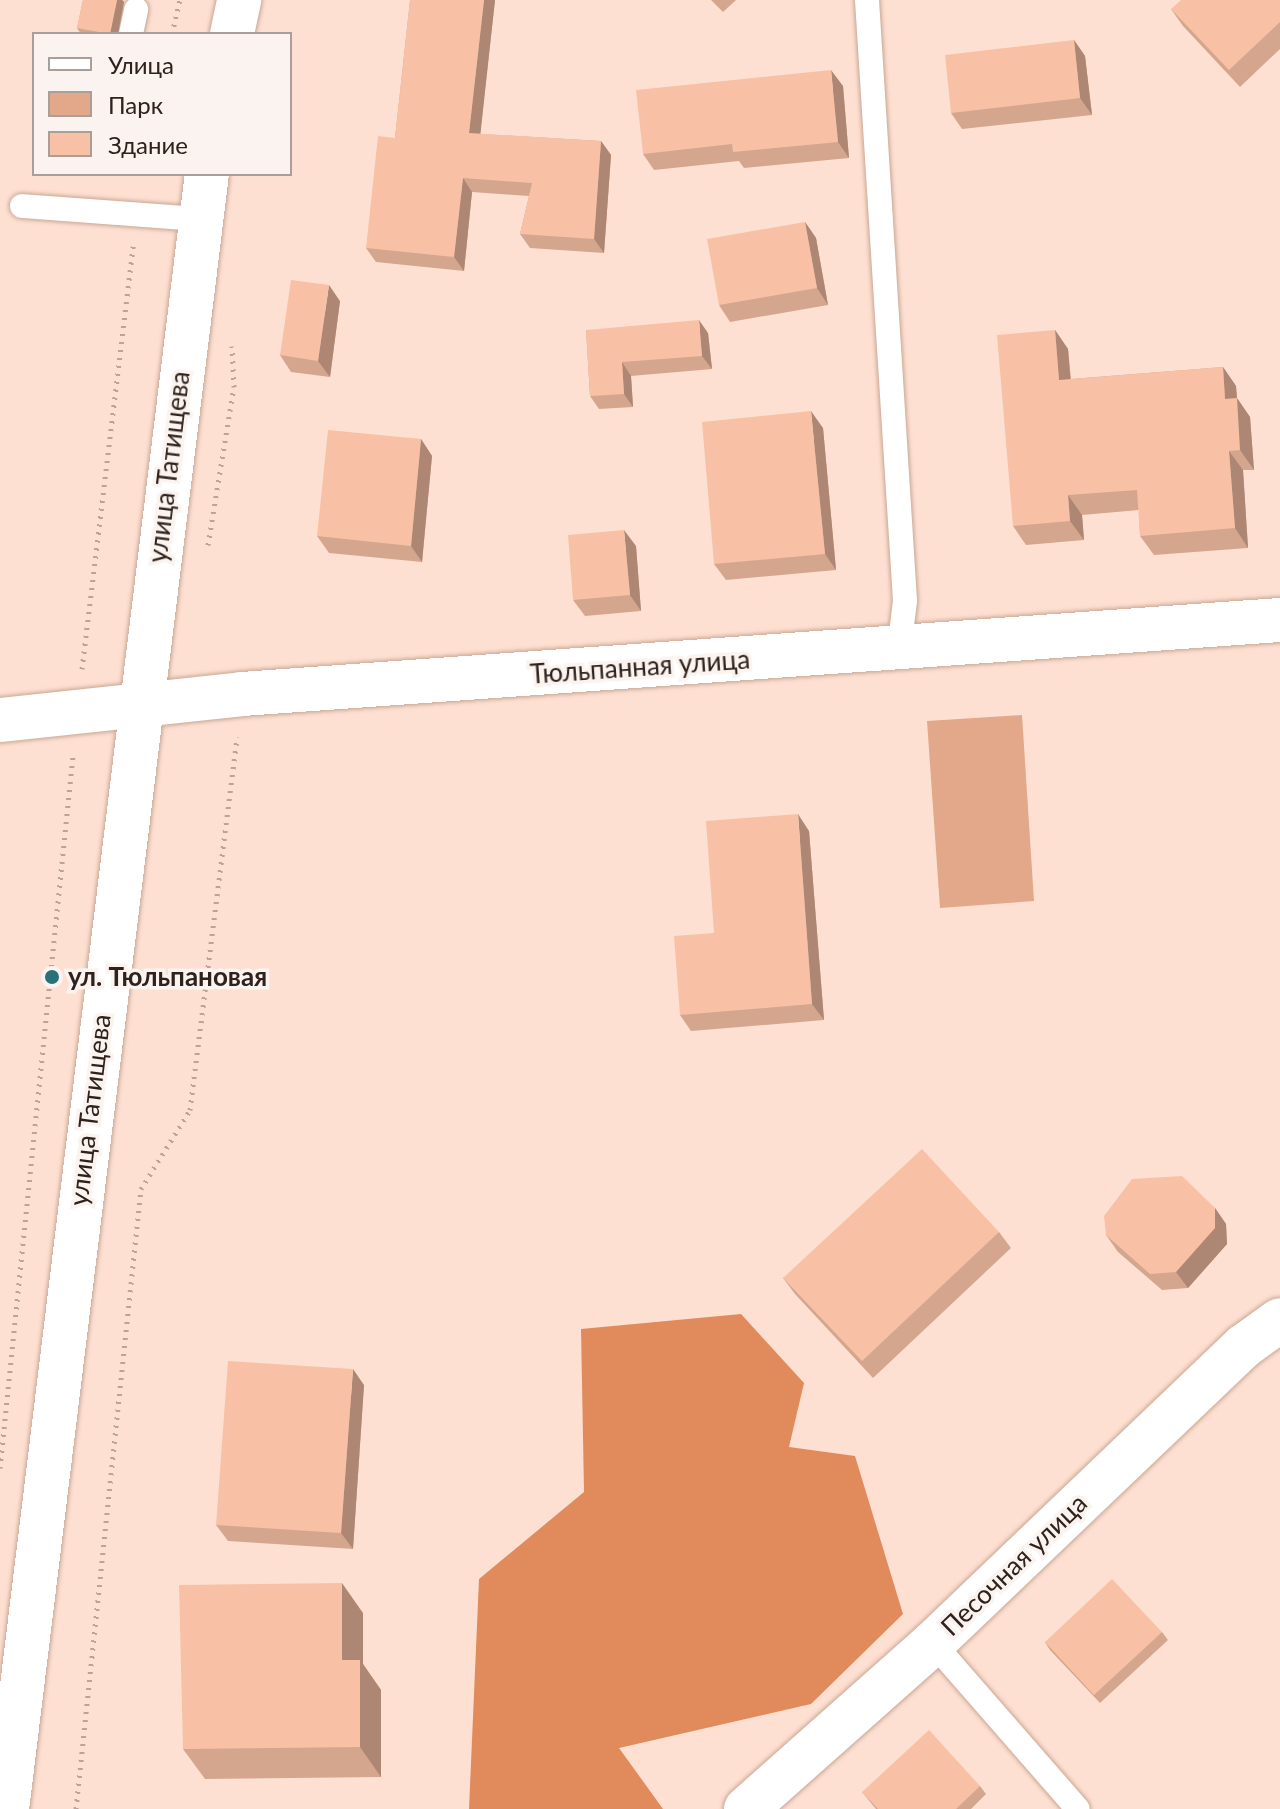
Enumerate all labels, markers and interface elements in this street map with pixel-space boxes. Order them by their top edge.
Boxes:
legend [32,32,292,176]
text: Улица [108,50,174,79]
text: Парк [108,90,163,119]
text: Здание [108,130,188,159]
street label: улица Татищева [142,370,196,564]
street label: Тюльпанная улица [529,644,751,690]
place label: ул. Тюльпановая [68,961,267,993]
marker: ул. Тюльпановая [43,968,61,986]
street label: улица Татищева [63,1013,117,1207]
street label: Песочная улица [935,1488,1093,1642]

